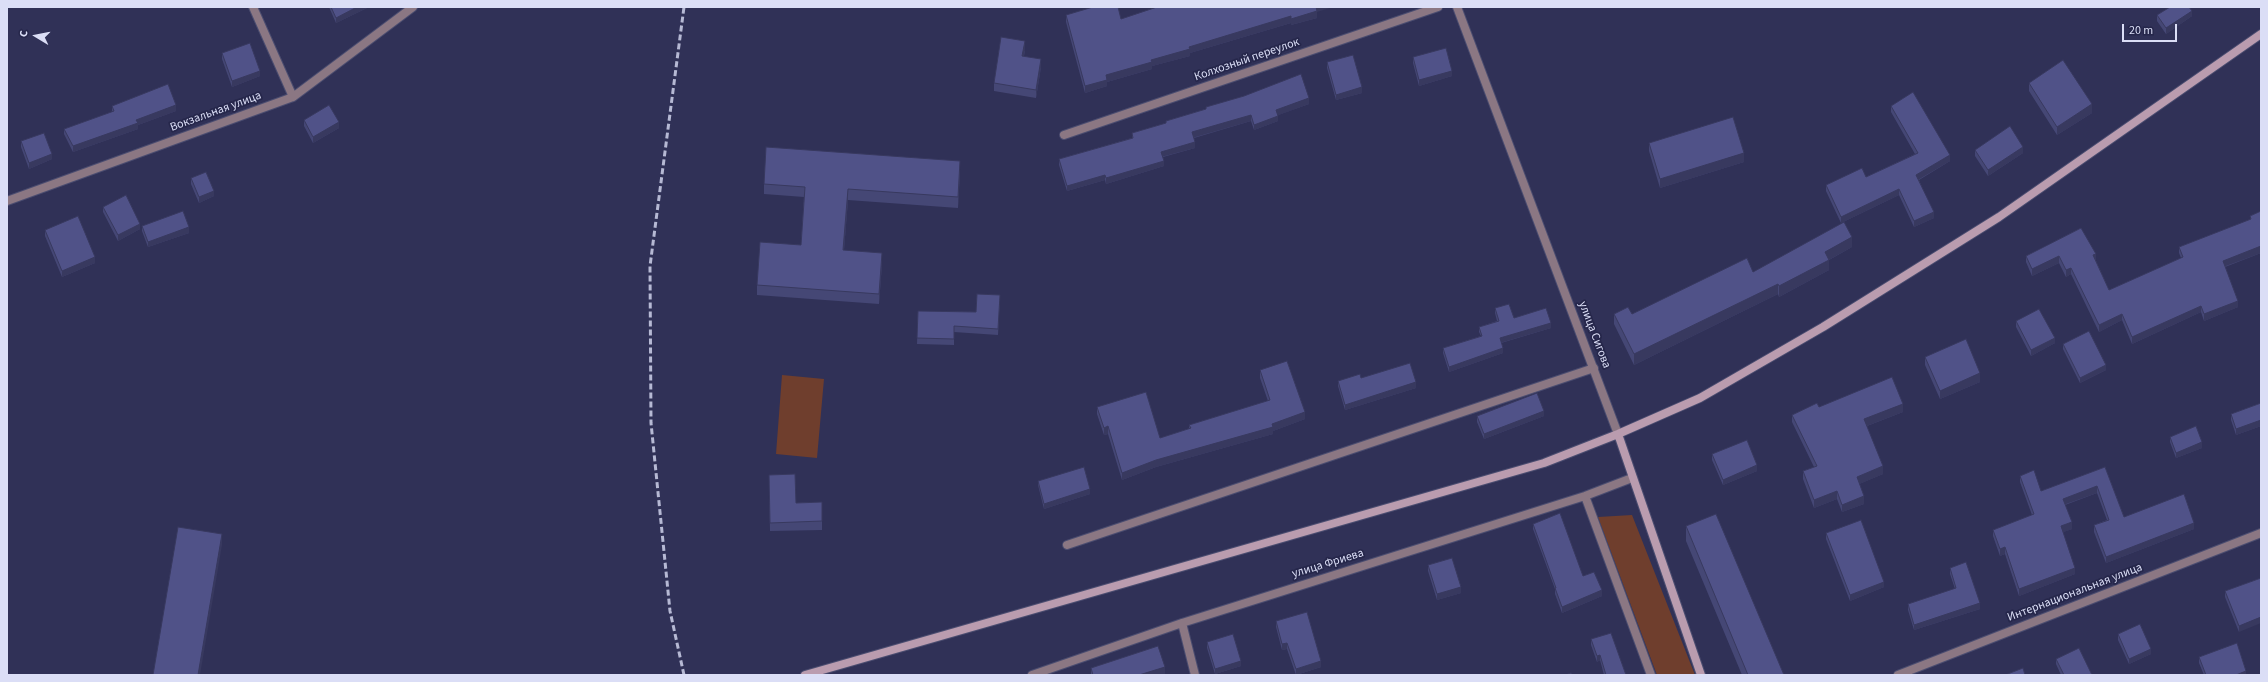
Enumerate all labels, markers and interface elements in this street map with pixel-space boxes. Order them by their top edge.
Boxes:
north arrow [16,16,56,56]
scale bar [2124,16,2179,42]
text: 20 m [2129,22,2153,39]
text: С [16,29,32,38]
street label: Колхозный переулок [1193,35,1301,85]
street label: Вокзальная улица [168,89,264,135]
street label: улица Сигова [1575,299,1613,371]
street label: улица Фриева [1290,546,1366,582]
street label: Интернациональная улица [2006,561,2144,625]

